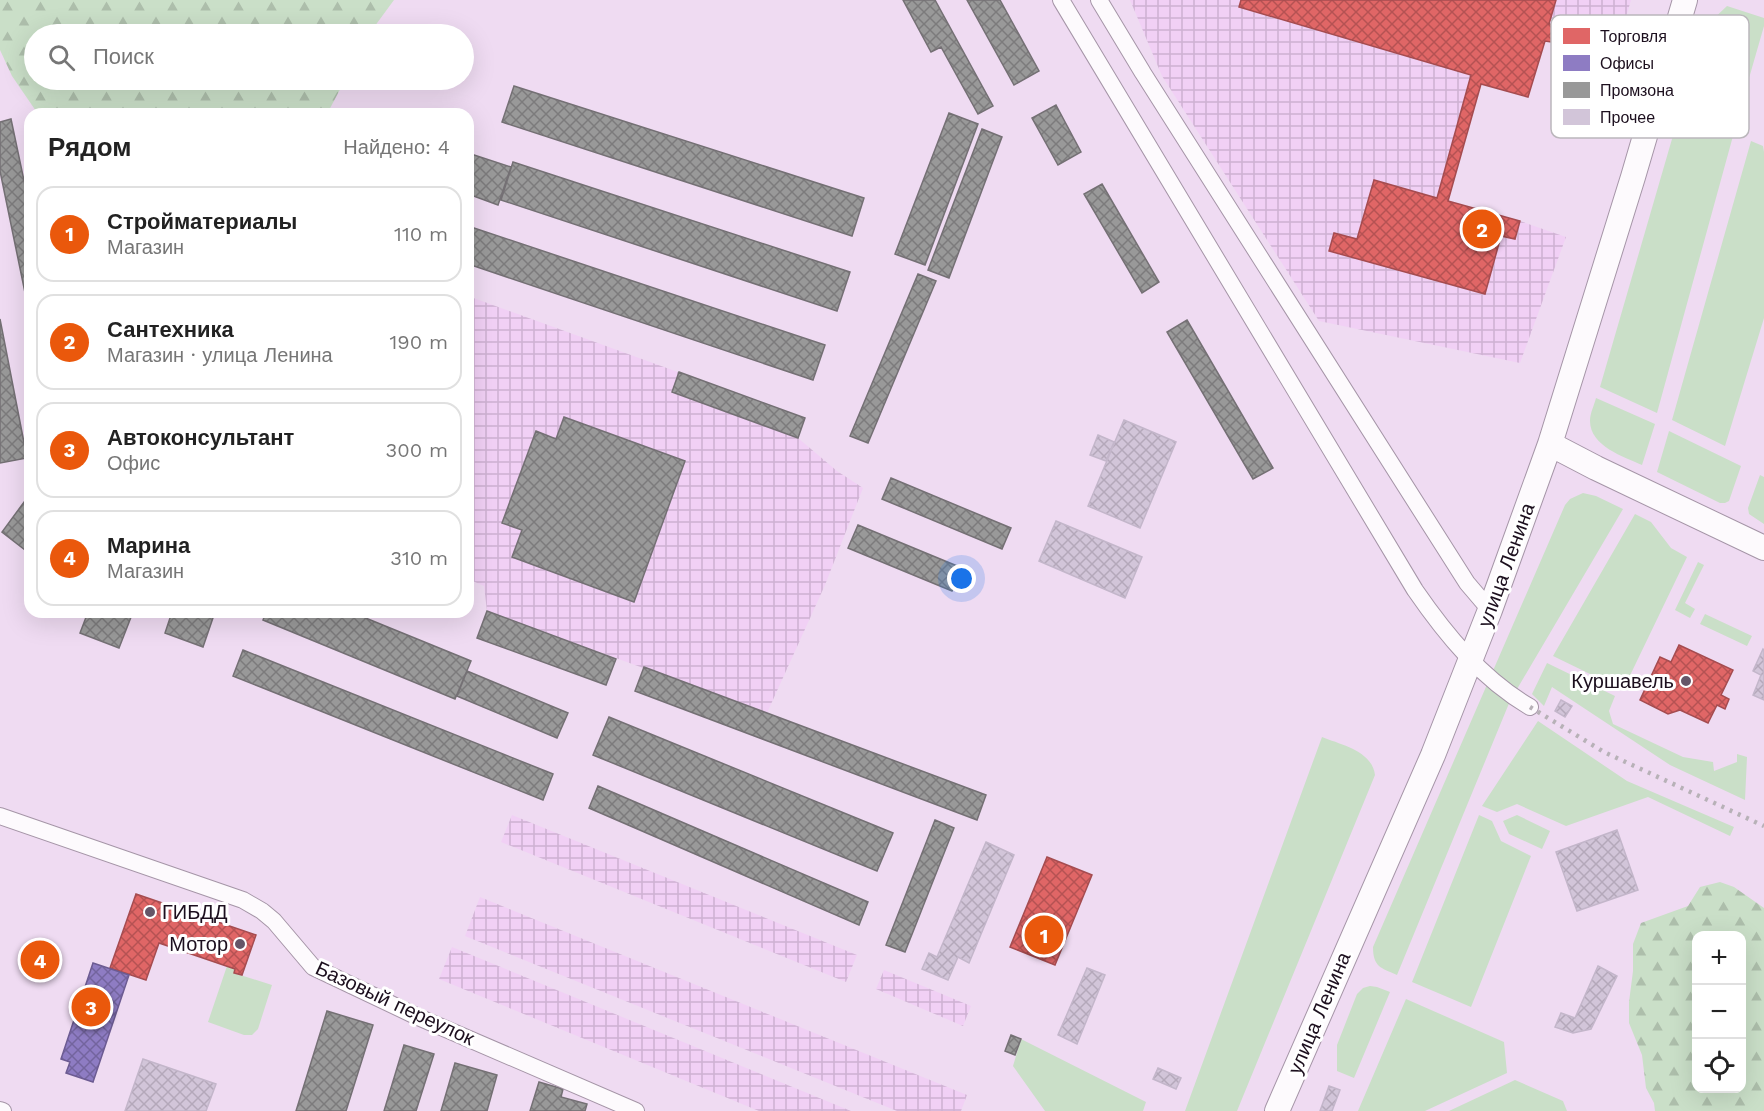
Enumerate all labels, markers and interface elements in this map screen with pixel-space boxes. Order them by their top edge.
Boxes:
legend [1551,15,1749,138]
search box [24,24,474,90]
text: Торговля [1600,27,1667,46]
icon: search [45,41,78,74]
text: Поиск [93,44,154,69]
text: Офисы [1600,54,1654,73]
text: Промзона [1600,81,1674,100]
text: Прочее [1600,108,1655,127]
text: Рядом [48,132,131,162]
text: Найдено: 4 [343,135,450,159]
pin: 2 [1462,206,1502,252]
text: Стройматериалы [107,209,297,234]
text: 1 [65,222,74,246]
text: 110 m [394,222,448,246]
text: Магазин [107,235,184,259]
text: Сантехника [107,317,234,342]
text: 2 [64,330,75,354]
text: 190 m [390,330,448,354]
text: Магазин · улица Ленина [107,343,333,367]
text: Автоконсультант [107,425,294,450]
text: 3 [64,438,75,462]
text: 300 m [386,438,448,462]
text: Офис [107,451,160,475]
street label: улица Ленина [1472,499,1540,630]
text: Марина [107,533,190,558]
text: 4 [63,546,76,570]
text: 310 m [390,546,448,570]
text: Магазин [107,559,184,583]
your location [947,564,976,593]
place label: Куршавель [1571,669,1674,693]
marker: Куршавель [1679,674,1693,688]
place label: ГИБДД [162,900,228,924]
marker: ГИБДД [143,905,157,919]
pin: 1 [1024,912,1064,958]
map controls [1692,931,1746,1093]
button: + [1692,931,1746,985]
place label: Мотор [169,932,228,956]
marker: Мотор [233,937,247,951]
pin: 4 [20,938,60,982]
street label: улица Ленина [1282,947,1356,1078]
street label: Базовый переулок [312,956,478,1050]
pin: 3 [72,984,110,1030]
button: − [1692,985,1746,1039]
button: locate [1692,1039,1746,1093]

